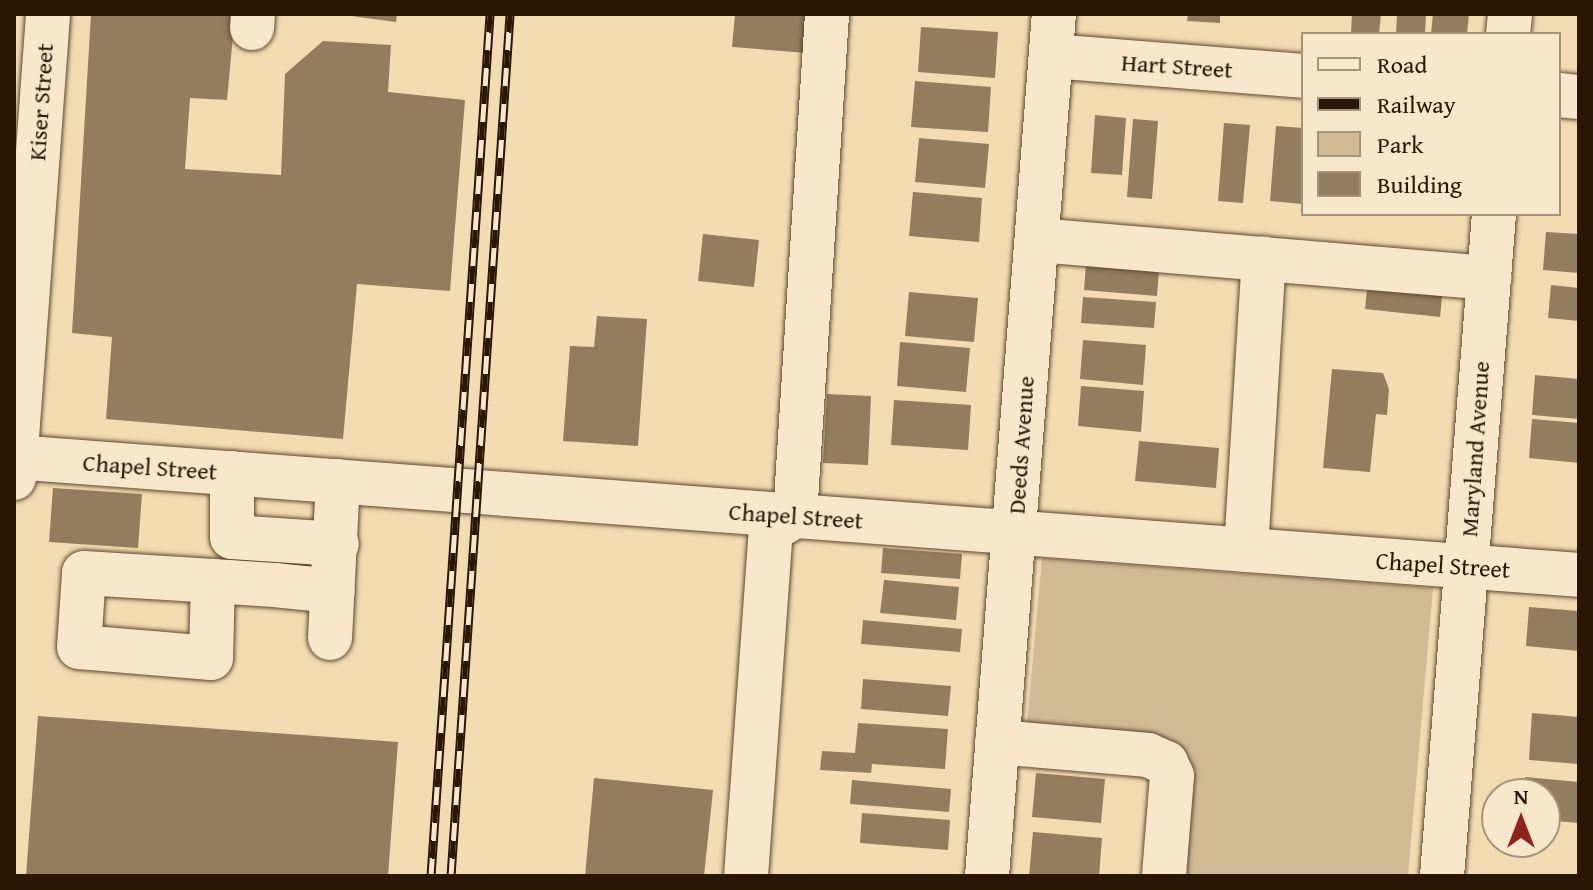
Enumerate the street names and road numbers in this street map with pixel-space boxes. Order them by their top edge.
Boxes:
street label: Kiser Street [23,42,59,162]
street label: Hart Street [1120,48,1234,84]
street label: Maryland Avenue [1454,360,1496,538]
street label: Deeds Avenue [1002,375,1040,515]
street label: Chapel Street [82,448,218,486]
street label: Chapel Street [728,497,864,535]
street label: Chapel Street [1375,546,1511,584]

